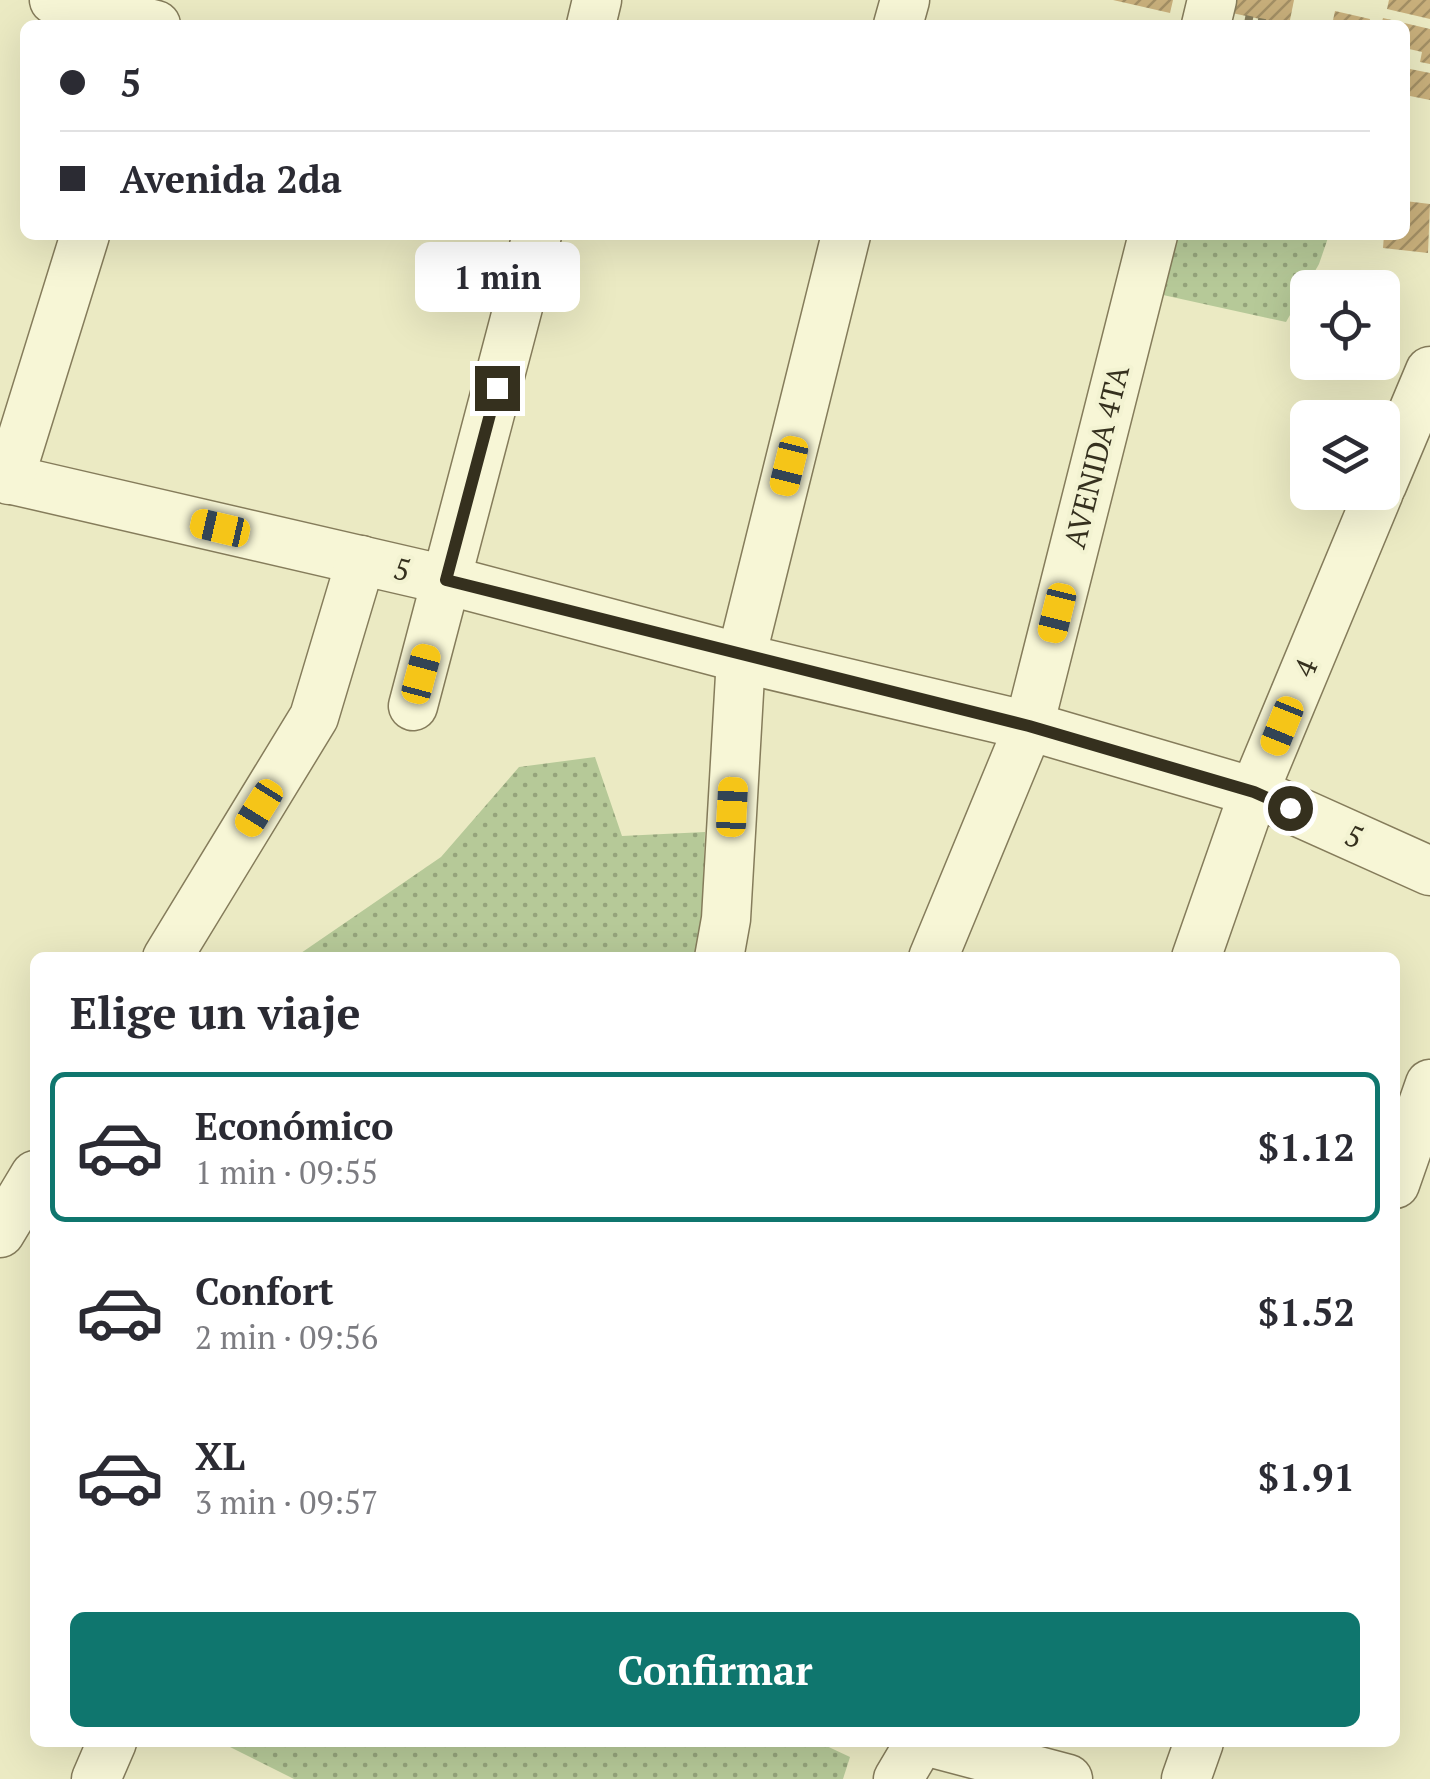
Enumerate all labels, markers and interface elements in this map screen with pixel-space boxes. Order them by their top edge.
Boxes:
text: 5 [120,58,141,108]
text: Avenida 2da [120,154,342,204]
callout: 1 min [414,243,580,313]
text: 1 min [454,256,541,298]
map controls [1290,270,1400,510]
button: locate [1290,270,1400,380]
street label: AVENIDA 4TA [1054,361,1138,552]
route end [475,366,520,411]
button: layers [1290,400,1400,510]
car [767,433,811,499]
car [187,507,253,549]
street label: 5 [390,548,415,590]
car [1035,580,1079,646]
car [399,641,443,707]
street label: 4 [1284,652,1327,683]
car [1257,693,1307,759]
car [230,775,288,841]
car [715,776,749,838]
route start [1268,786,1313,831]
street label: 5 [1339,815,1370,858]
text: Elige un viaje [70,982,361,1042]
text: Económico [195,1101,394,1151]
icon: car [75,1102,165,1192]
text: $1.12 [1258,1122,1355,1172]
text: 1 min · 09:55 [195,1151,378,1193]
text: Confort [195,1266,334,1316]
icon: car [75,1267,165,1357]
text: $1.52 [1258,1287,1355,1337]
text: 2 min · 09:56 [195,1316,378,1358]
text: XL [195,1431,245,1481]
icon: car [75,1432,165,1522]
text: $1.91 [1258,1452,1355,1502]
text: 3 min · 09:57 [195,1481,378,1523]
button: Confirmar [70,1612,1360,1727]

